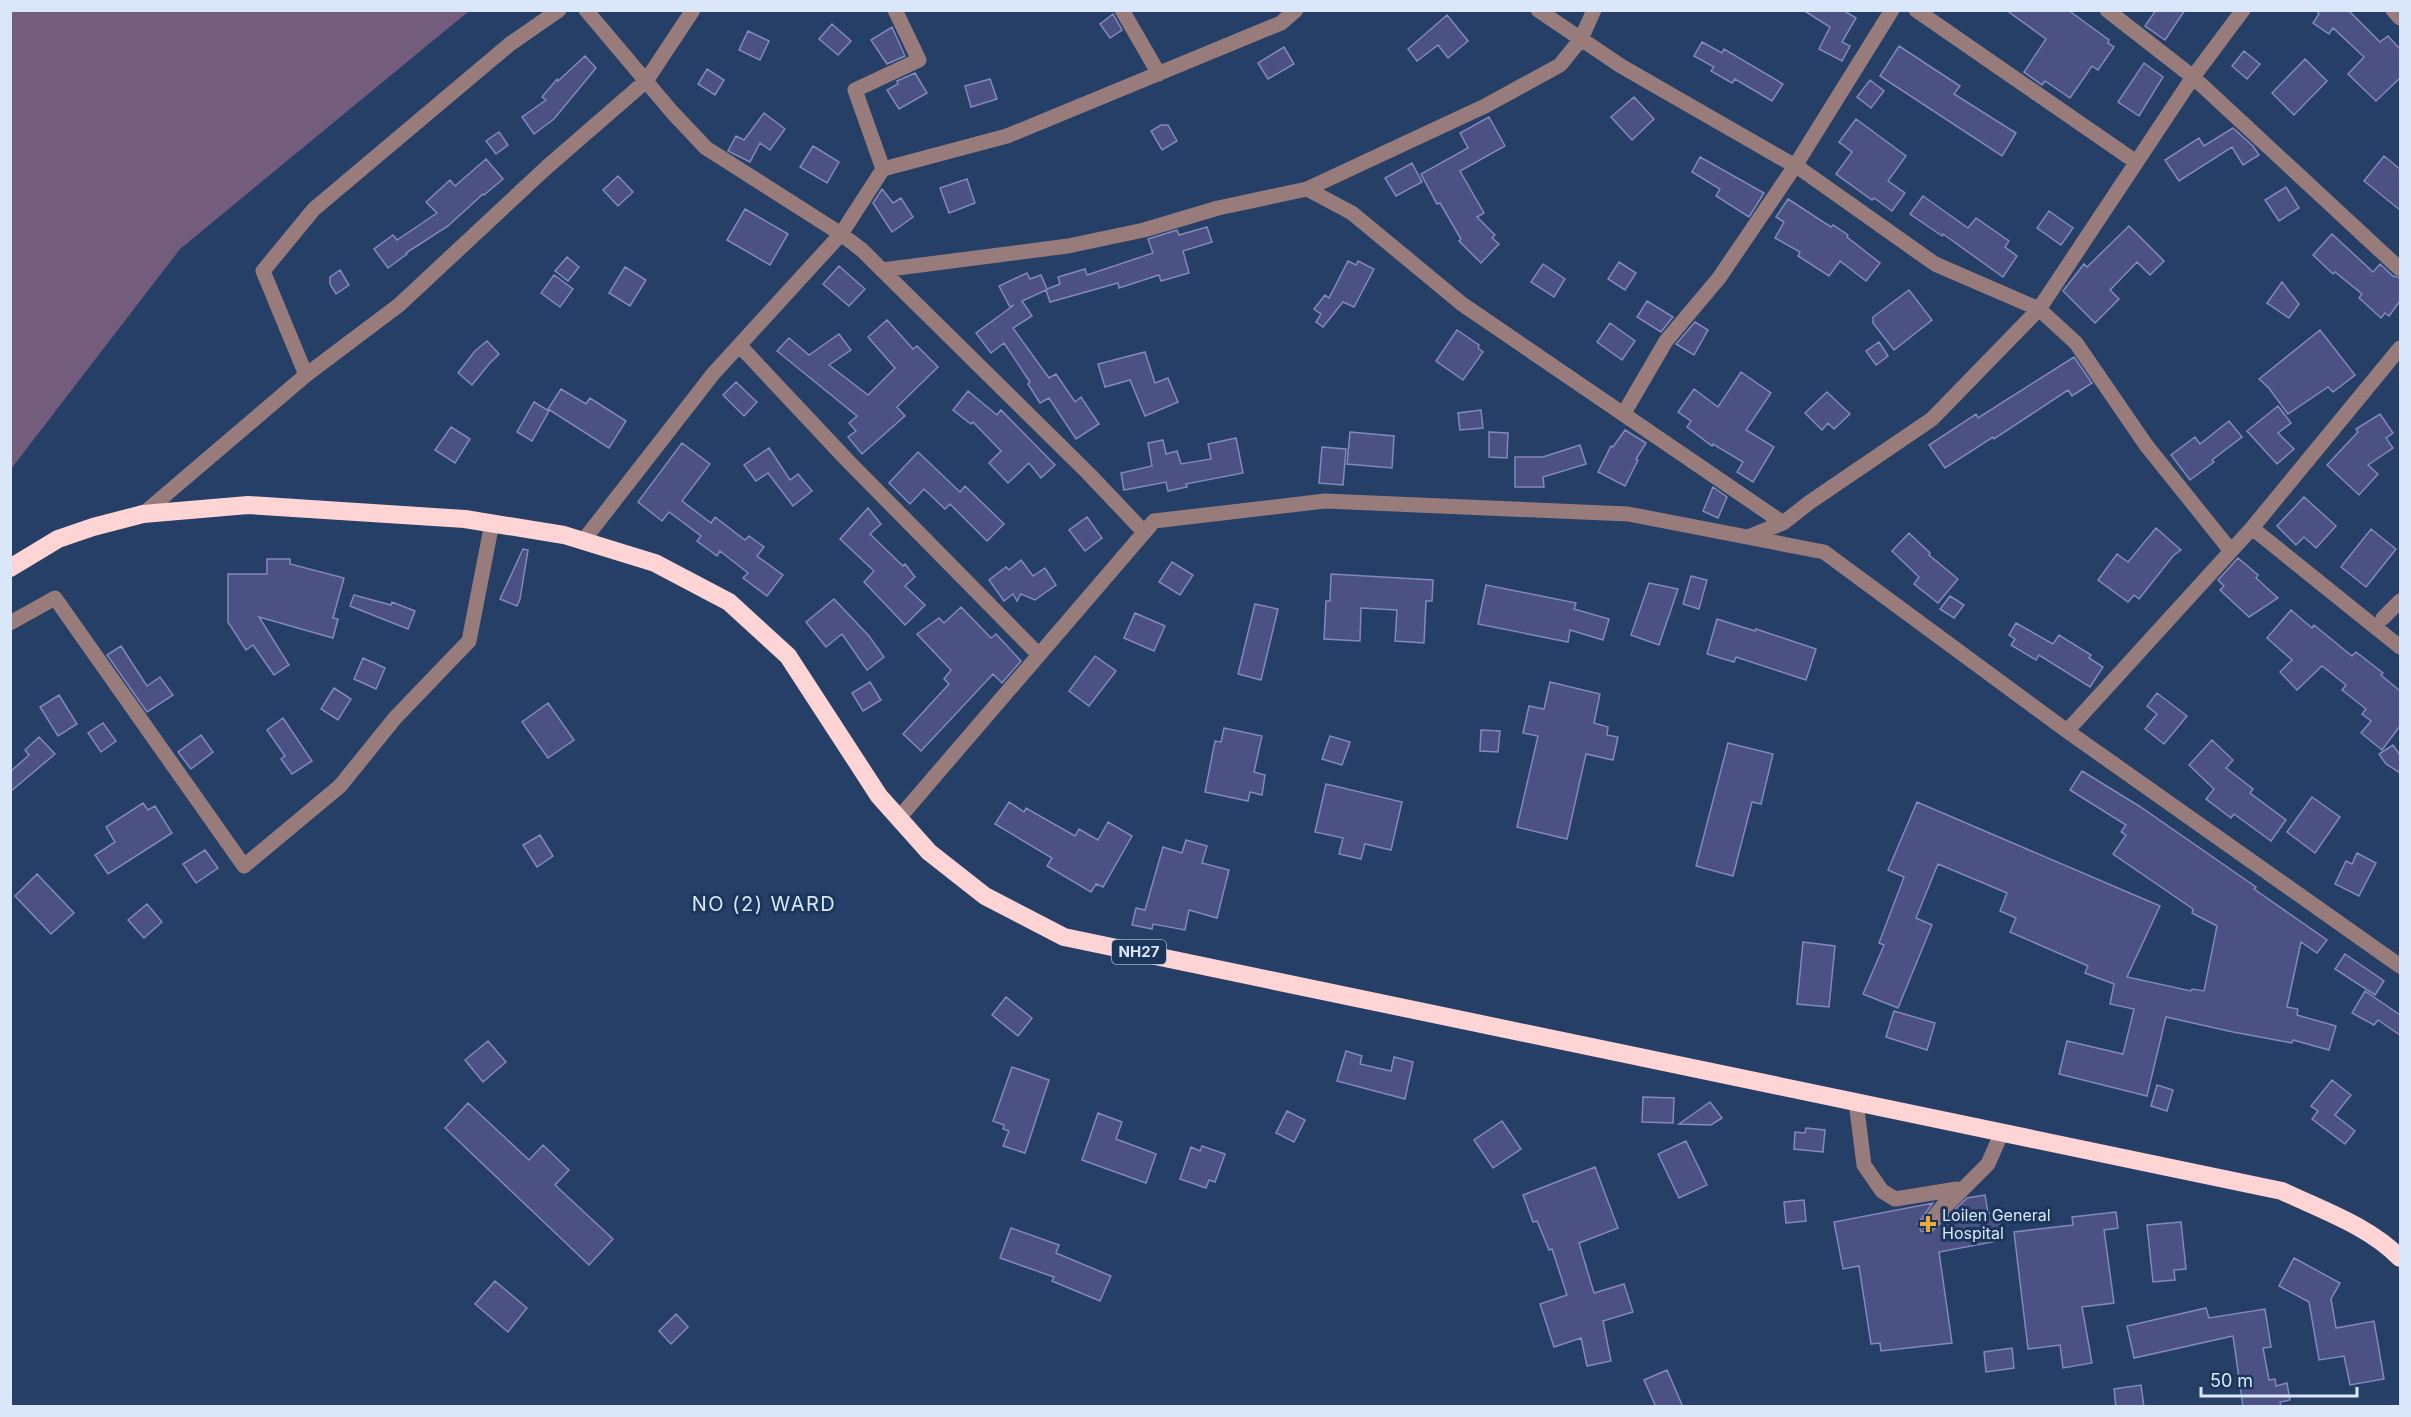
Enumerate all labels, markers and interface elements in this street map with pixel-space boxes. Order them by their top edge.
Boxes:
district label: NO (2) WARD [692,892,836,916]
road number: NH27 [1112,940,1166,964]
place label: Loilen General Hospital [1942,1205,2051,1243]
marker: Loilen General Hospital [1919,1215,1937,1233]
scale bar [2201,1360,2357,1398]
text: 50 m [2210,1370,2253,1391]

